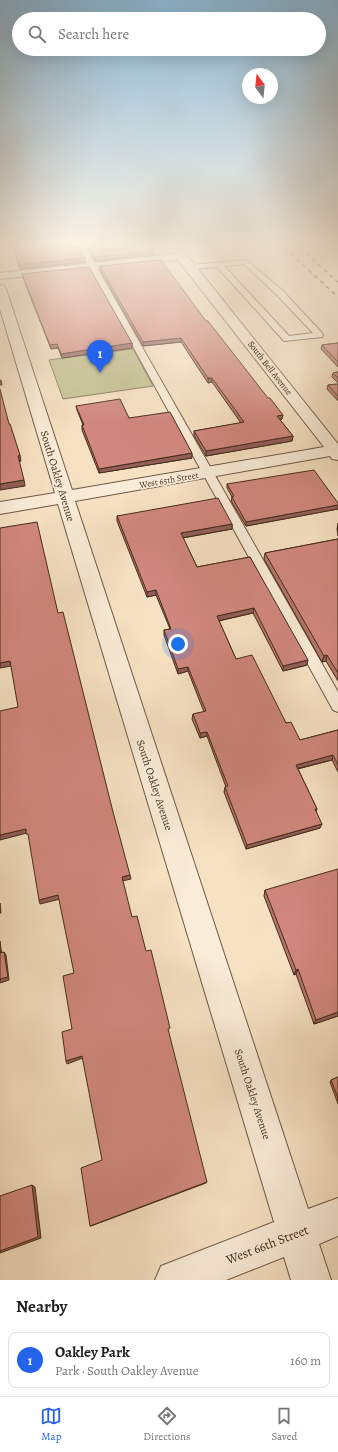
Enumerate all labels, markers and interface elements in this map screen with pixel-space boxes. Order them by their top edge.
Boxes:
search box [12,12,326,56]
icon: search [26,23,48,45]
text: Search here [58,24,129,44]
north arrow [242,68,278,104]
street label: South Bell Avenue [245,338,295,398]
pin: 1 [87,340,113,373]
street label: South Oakley Avenue [37,429,79,524]
street label: West 65th Street [138,469,200,491]
your location [168,634,188,654]
street label: South Oakley Avenue [133,738,176,832]
street label: South Oakley Avenue [231,1047,274,1141]
street label: West 66th Street [223,1221,311,1268]
text: Nearby [16,1295,67,1318]
text: Oakley Park [55,1342,130,1362]
text: 1 [28,1352,32,1369]
text: 160 m [290,1352,321,1369]
text: Park · South Oakley Avenue [55,1362,199,1379]
tab: Map [40,1405,62,1444]
tab: Directions [143,1405,191,1444]
tab: Saved [271,1405,298,1444]

